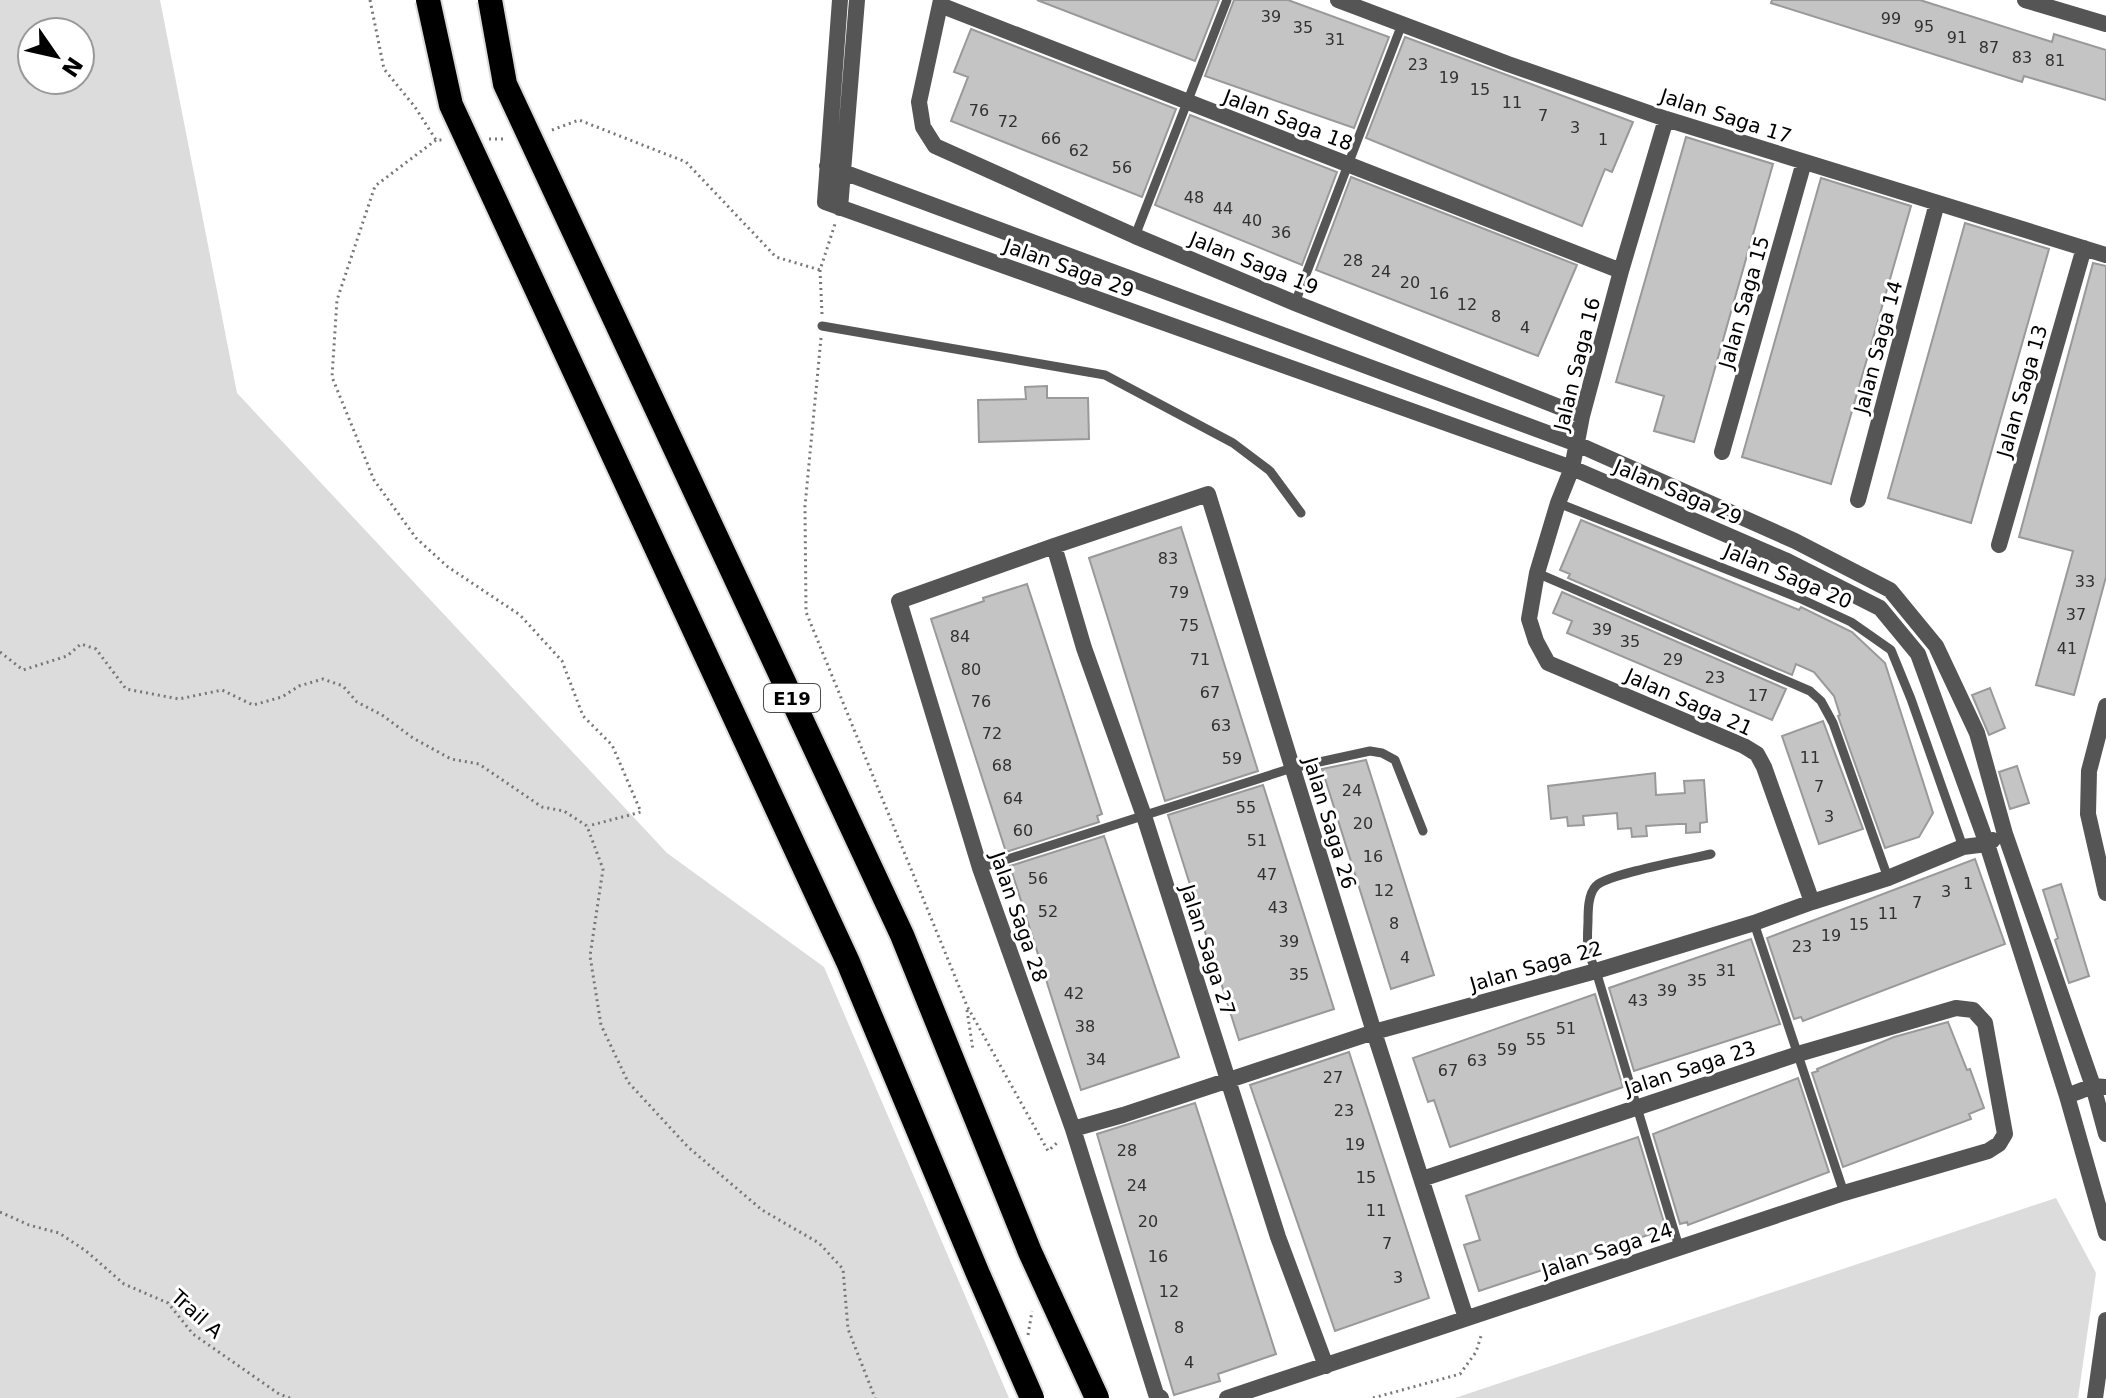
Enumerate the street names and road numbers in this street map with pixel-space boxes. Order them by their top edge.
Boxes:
street label: Jalan Saga 17 [1655,83,1795,149]
street label: Jalan Saga 18 [1218,84,1356,156]
street label: Jalan Saga 19 [1184,226,1322,300]
street label: Jalan Saga 29 [999,233,1137,303]
street label: Jalan Saga 15 [1713,233,1774,373]
street label: Jalan Saga 14 [1848,278,1907,418]
street label: Jalan Saga 16 [1548,295,1605,435]
street label: Jalan Saga 13 [1991,322,2052,462]
street label: Jalan Saga 29 [1609,453,1746,530]
street label: Jalan Saga 20 [1719,537,1856,614]
street label: Jalan Saga 21 [1620,662,1756,741]
road number: E19 [764,684,820,712]
street label: Jalan Saga 26 [1298,752,1361,892]
street label: Jalan Saga 28 [985,847,1053,986]
street label: Jalan Saga 27 [1175,879,1241,1019]
street label: Jalan Saga 22 [1465,936,1605,997]
street label: Jalan Saga 23 [1619,1035,1759,1101]
street label: Jalan Saga 24 [1536,1217,1676,1283]
street label: Trail A [166,1284,228,1344]

